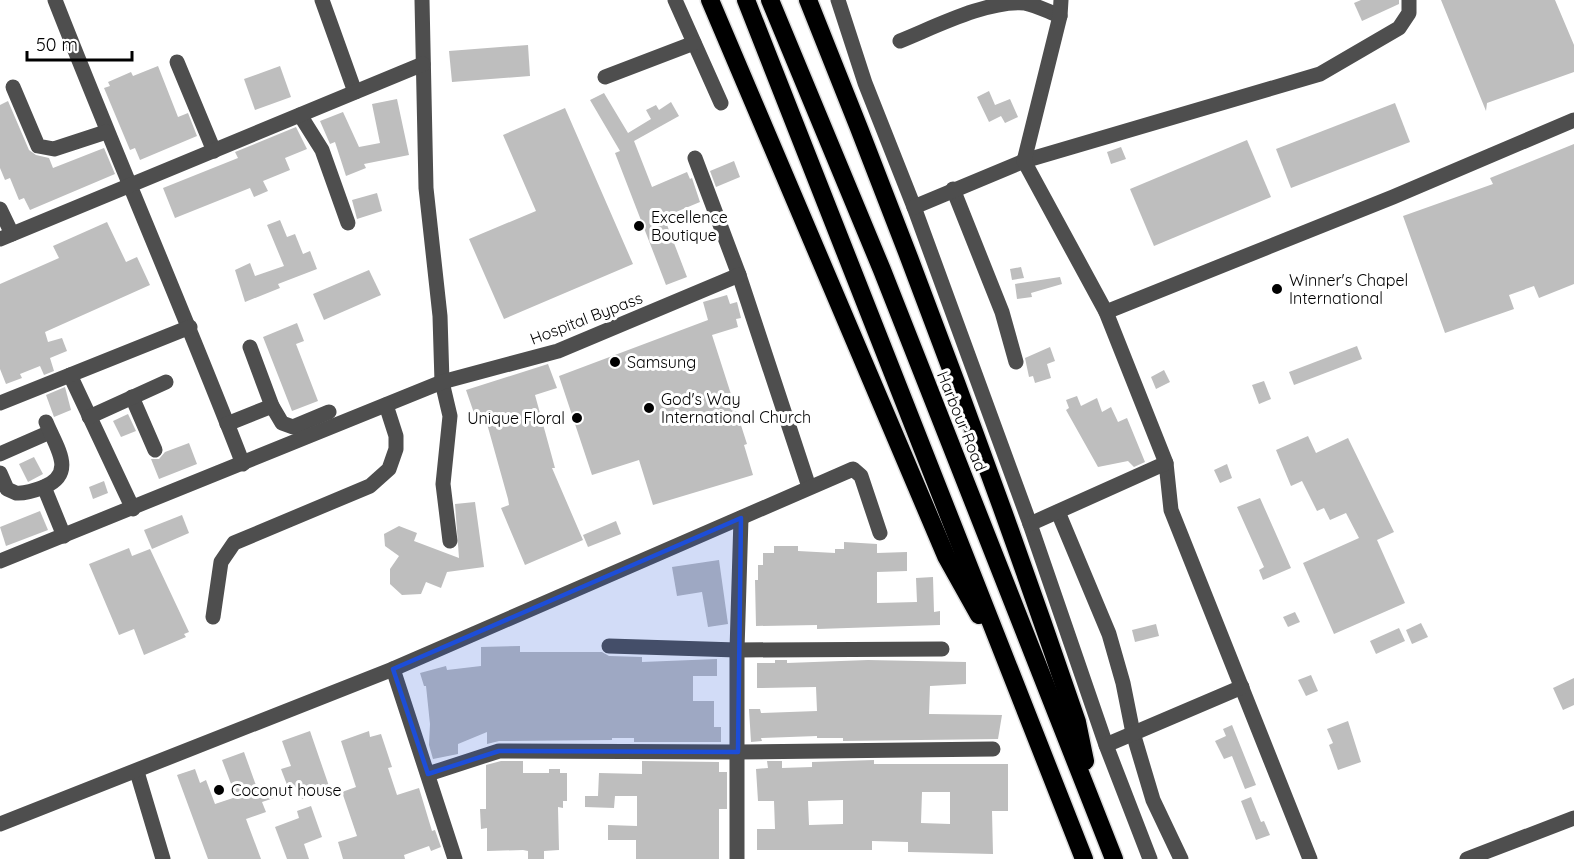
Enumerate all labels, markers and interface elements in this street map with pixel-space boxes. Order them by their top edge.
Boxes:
scale bar [27,24,132,62]
text: 50 m [36,33,78,56]
place label: Excellence Boutique [651,207,728,245]
marker: Excellence Boutique [632,219,646,233]
place label: Winner's Chapel International [1289,270,1408,308]
marker: Winner's Chapel International [1270,282,1284,296]
street label: Hospital Bypass [527,287,645,349]
place label: Samsung [627,352,696,372]
marker: Samsung [608,355,622,369]
street label: Harbour Road [933,368,991,474]
place label: God's Way International Church [661,389,811,427]
marker: God's Way International Church [642,401,656,415]
place label: Unique Floral [467,408,565,428]
marker: Unique Floral [570,411,584,425]
place label: Coconut house [231,780,342,800]
marker: Coconut house [212,783,226,797]

